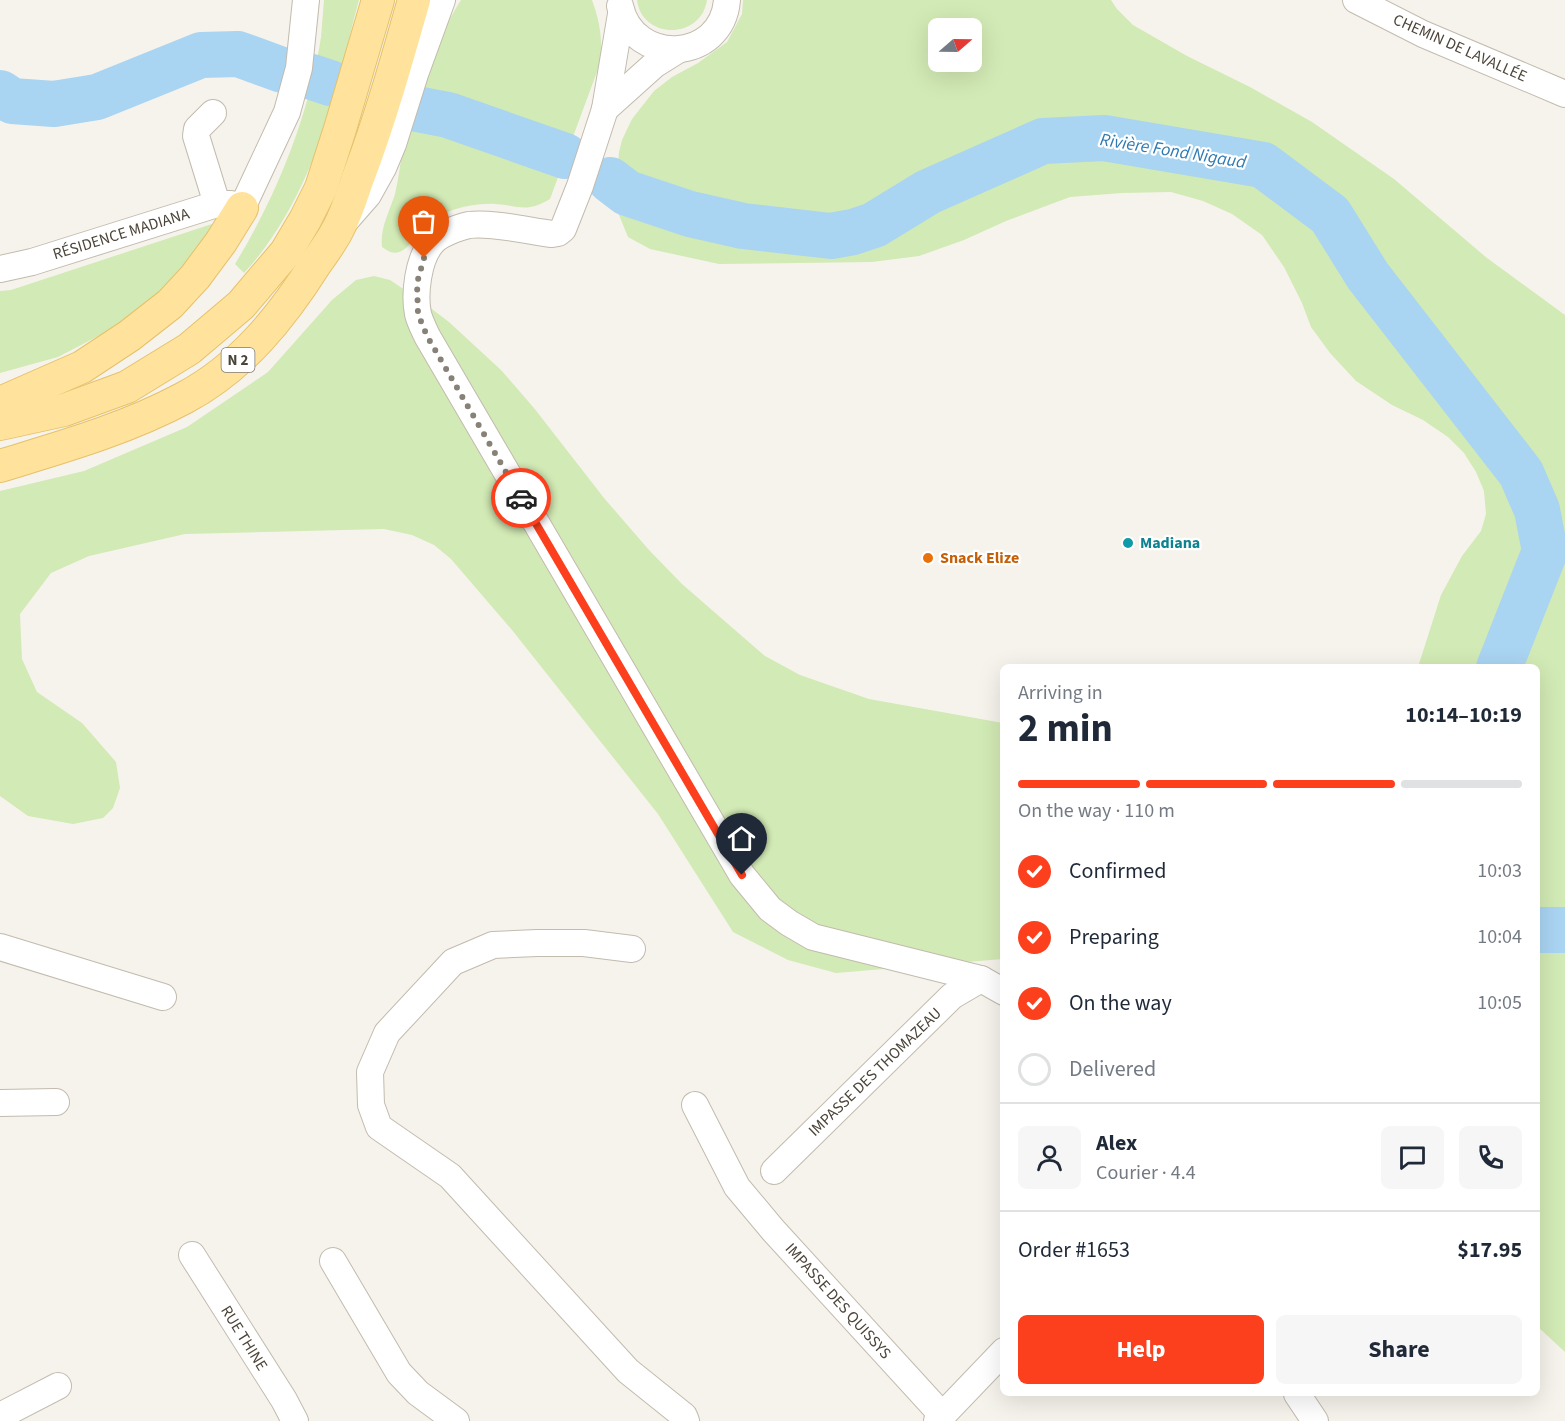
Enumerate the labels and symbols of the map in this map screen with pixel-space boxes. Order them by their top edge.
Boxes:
street label: CHEMIN DE LAVALLÉE [1390,9,1530,87]
north arrow [928,18,982,72]
water label: Rivière Fond Nigaud [1098,127,1248,175]
pin [398,196,449,258]
street label: RÉSIDENCE MADIANA [50,203,192,265]
road number: N 2 [222,348,254,372]
courier [491,468,551,528]
place label: Madiana [1140,532,1200,554]
marker: Madiana [1121,536,1135,550]
place label: Snack Elize [940,547,1019,569]
marker: Snack Elize [921,551,935,565]
pin [716,813,767,875]
street label: IMPASSE DES THOMAZEAU [804,1003,946,1141]
street label: IMPASSE DES QUISSYS [780,1238,896,1364]
street label: RUE THINE [215,1301,273,1375]

